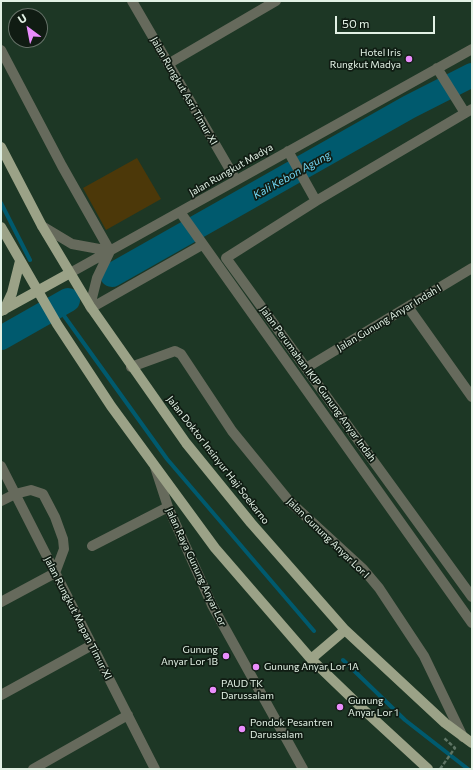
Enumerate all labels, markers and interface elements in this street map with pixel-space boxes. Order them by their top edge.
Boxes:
north arrow [8,8,48,48]
scale bar [337,8,437,34]
text: U [15,11,29,26]
text: 50 m [342,16,370,30]
street label: Jalan Rungkut Asri Timur XI [148,35,220,147]
place label: Hotel Iris Rungkut Madya [330,47,401,70]
marker: Hotel Iris Rungkut Madya [404,54,414,64]
street label: Jalan Rungkut Madya [187,141,275,199]
water label: Kali Kebon Agung [251,148,333,202]
street label: Jalan Gunung Anyar Indah I [335,282,443,354]
street label: Jalan Perumahan IKIP Gunung Anyar Indah [258,304,378,464]
street label: Jalan Doktor Insinyur Haji Soekarno [164,394,272,526]
street label: Jalan Gunung Anyar Lor I [284,495,372,581]
street label: Jalan Raya Gunung Anyar Lor [163,506,229,628]
street label: Jalan Rungkut Mapan Timur XI [42,555,114,681]
place label: Gunung Anyar Lor 1B [161,644,218,668]
marker: Gunung Anyar Lor 1B [221,651,231,661]
place label: Gunung Anyar Lor 1A [264,661,359,673]
marker: Gunung Anyar Lor 1A [251,662,261,672]
place label: PAUD TK Darussalam [221,678,274,702]
marker: PAUD TK Darussalam [208,685,218,695]
place label: Gunung Anyar Lor 1 [348,695,399,718]
marker: Gunung Anyar Lor 1 [335,702,345,712]
place label: Pondok Pesantren Darussalam [250,717,333,740]
marker: Pondok Pesantren Darussalam [237,724,247,734]

